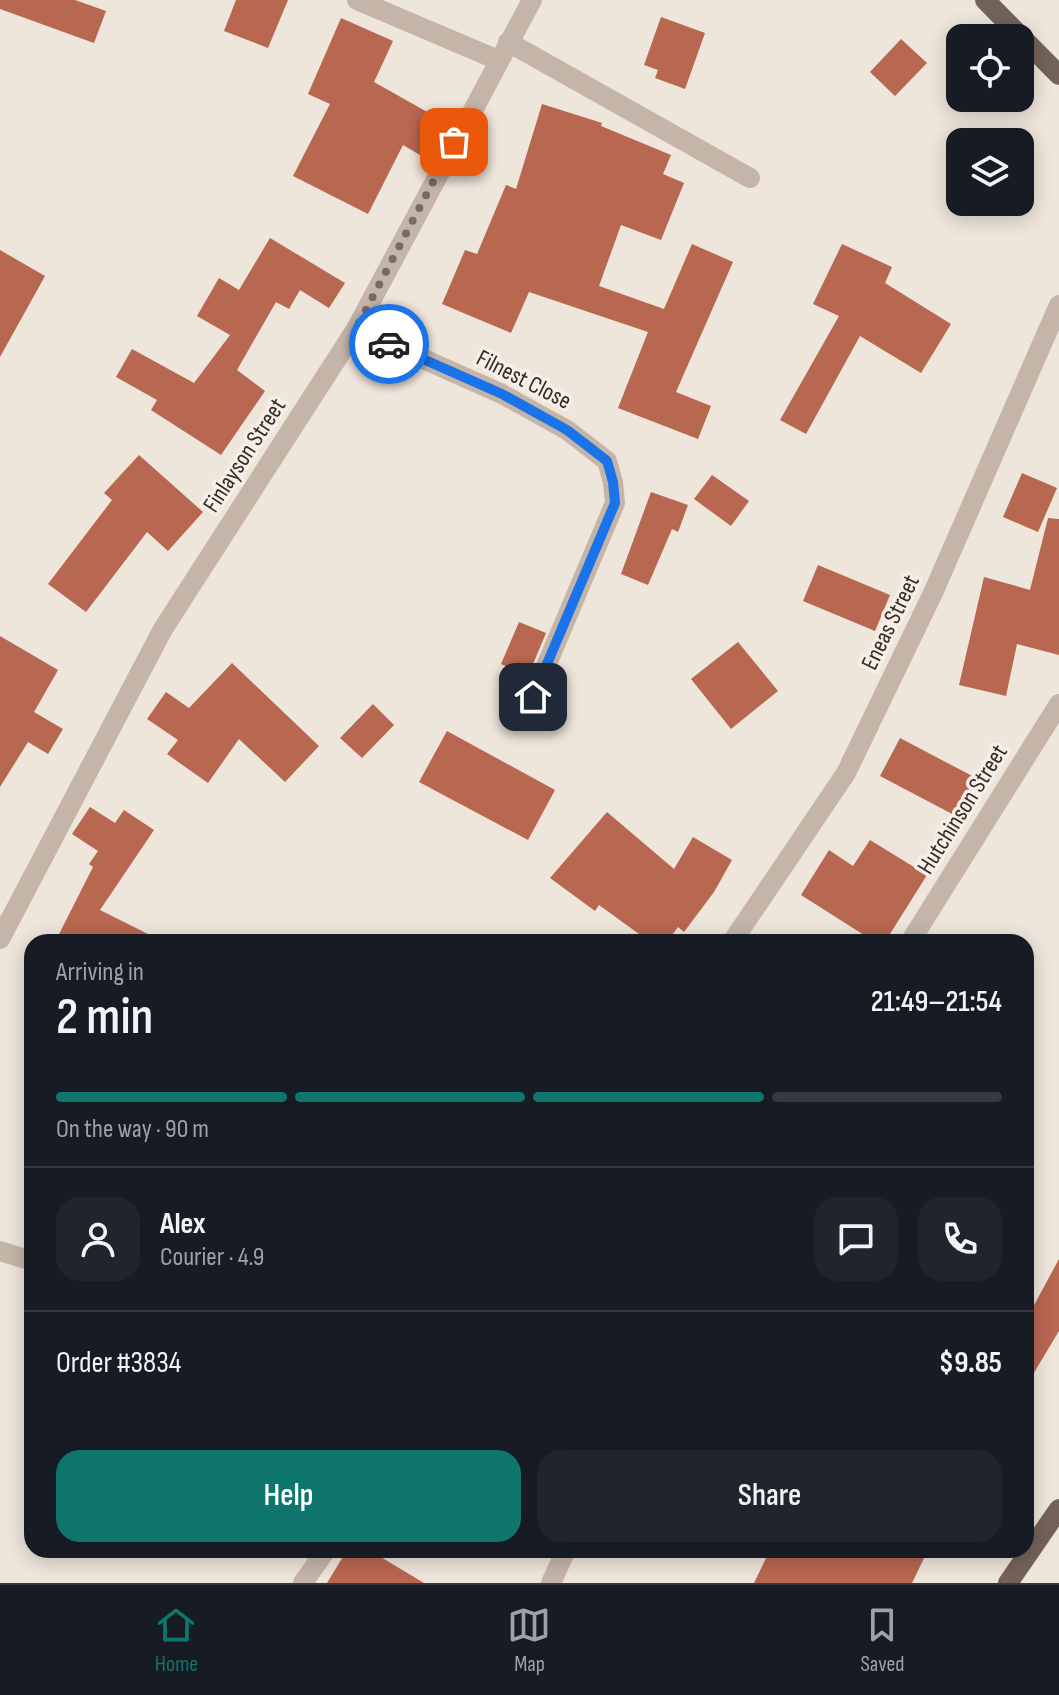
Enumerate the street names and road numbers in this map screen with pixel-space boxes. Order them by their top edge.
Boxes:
street label: Filnest Close [472,343,576,416]
street label: Finlayson Street [197,393,292,518]
street label: Eneas Street [855,570,926,674]
street label: Hutchinson Street [911,739,1014,879]

